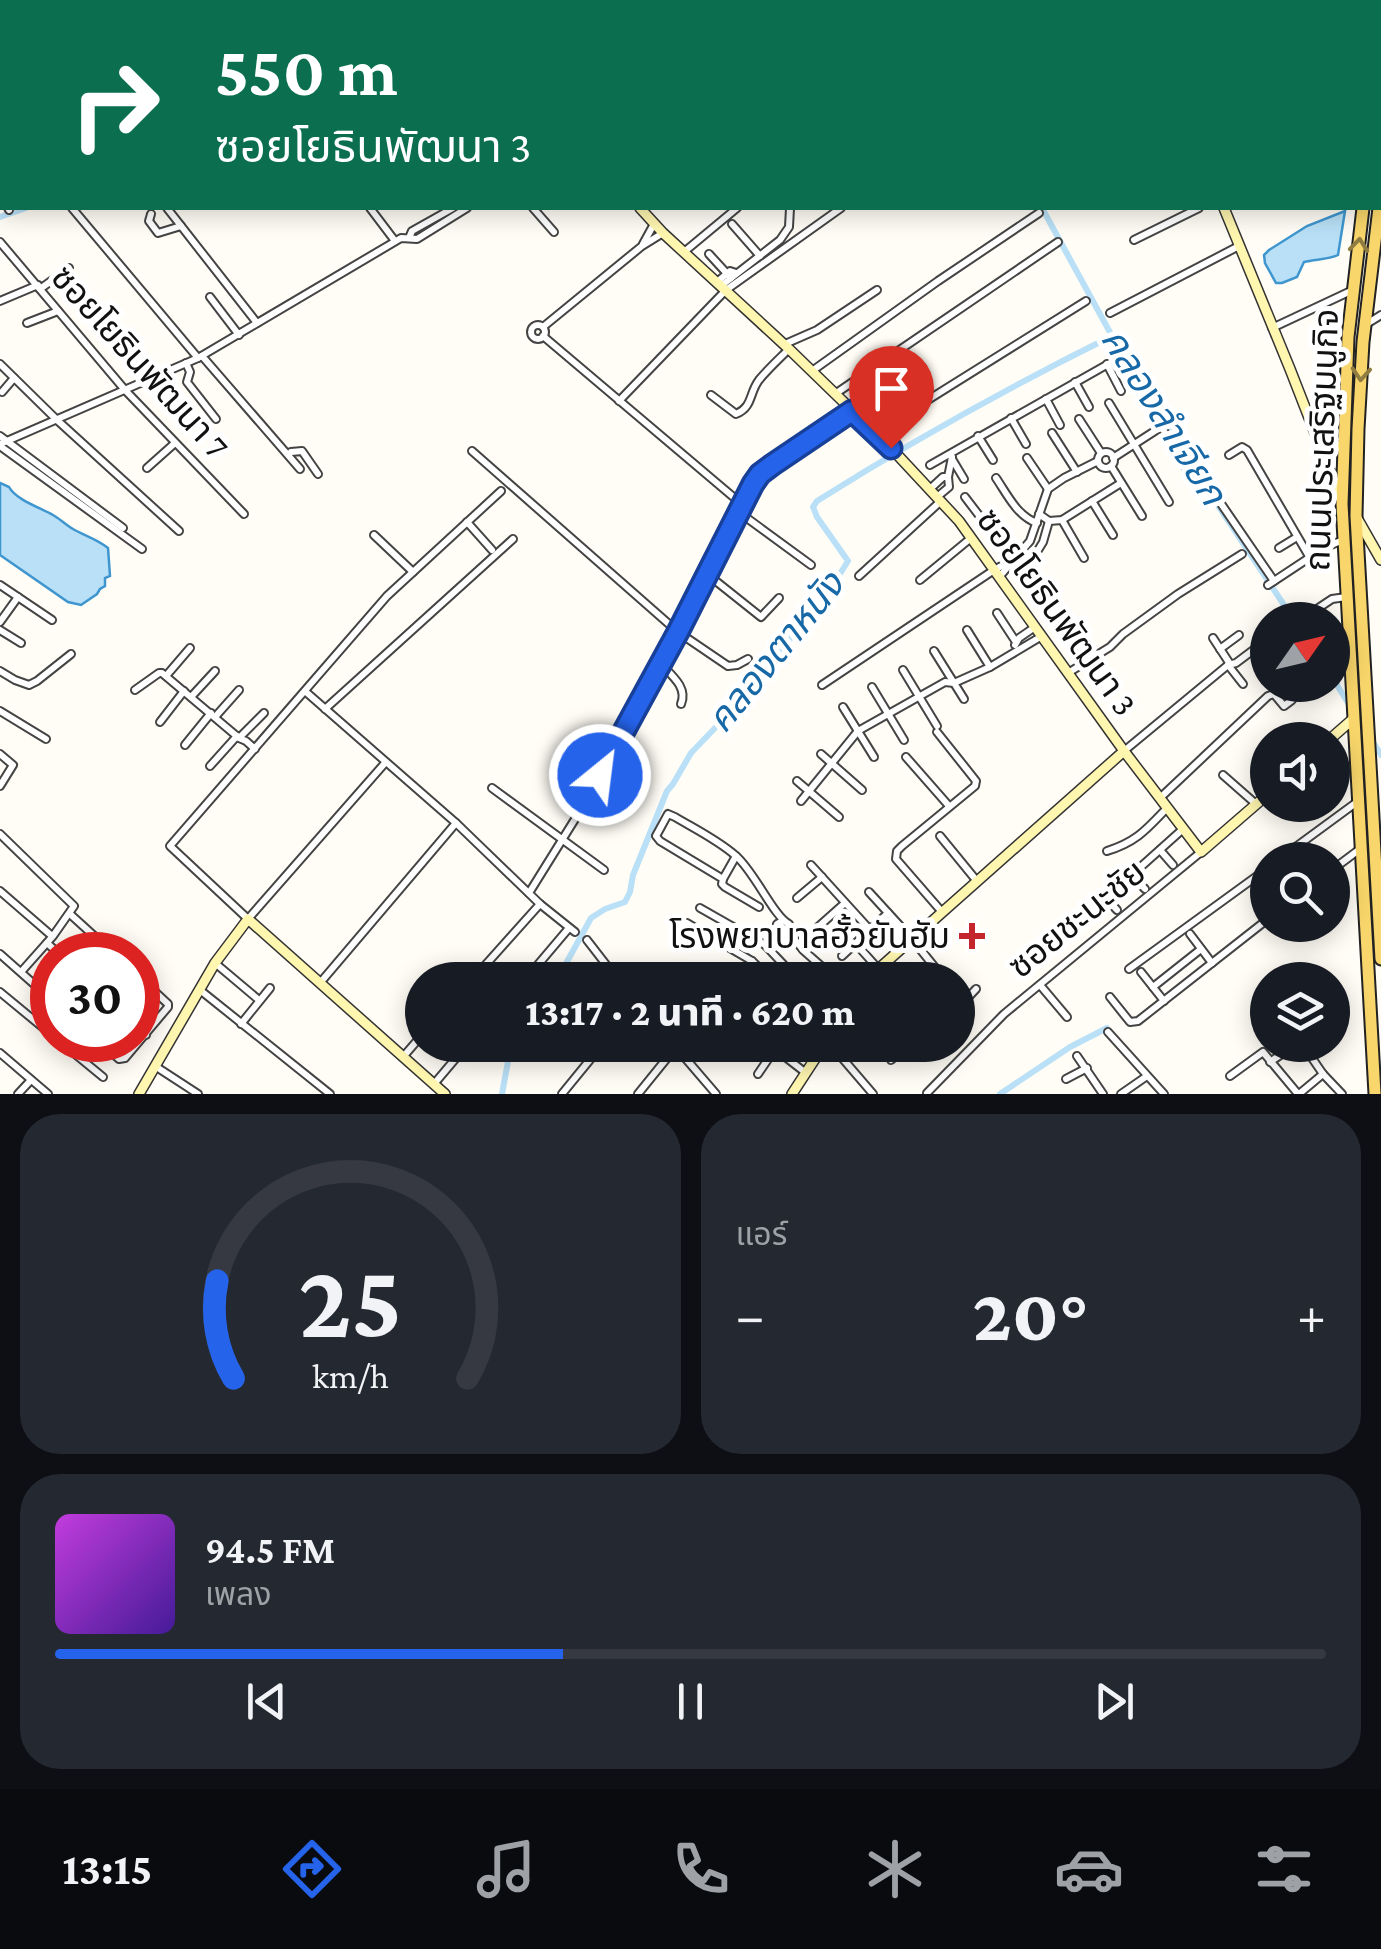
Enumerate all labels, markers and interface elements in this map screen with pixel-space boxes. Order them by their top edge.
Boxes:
text: 550 m [215,32,398,110]
icon: right [50,40,180,170]
text: ซอยโยธินพัฒนา 3 [215,122,531,172]
one-way arrow [1348,236,1369,252]
street label: ซอยโยธินพัฒนา 7 [43,258,237,466]
street label: ถนนประเสริฐมนูกิจ [1298,308,1347,572]
water label: คลองลำเจียก [1093,320,1235,513]
pin [849,346,934,449]
icon: arrive [864,361,919,416]
one-way arrow [1351,366,1372,382]
street label: ซอยโยธินพัฒนา 3 [969,501,1145,723]
water label: คลองตาหนัง [698,563,853,740]
north arrow [1250,602,1350,702]
map controls [1250,602,1350,1062]
button: sound [1250,722,1350,822]
position arrow [548,723,652,827]
button: search [1250,842,1350,942]
street label: ซอยชะนะชัย [1001,852,1153,986]
place label: โรงพยาบาลฮั้วยันฮัม [669,913,950,956]
marker: โรงพยาบาลฮั้วยันฮัม [959,923,985,949]
speed limit sign: 30 [30,932,160,1062]
button: layers [1250,962,1350,1062]
text: 13:17 · 2 นาที · 620 m [525,991,855,1033]
text: แอร์ [736,1216,787,1252]
text: 25 [298,1243,402,1358]
text: 20° [973,1273,1089,1356]
text: − [736,1285,765,1346]
text: + [1297,1285,1326,1346]
text: km/h [312,1356,389,1396]
text: 94.5 FM [205,1529,335,1571]
text: เพลง [205,1576,272,1612]
icon: previous [239,1674,294,1729]
icon: pause [663,1674,718,1729]
icon: next [1087,1674,1142,1729]
icon: directions [277,1834,347,1904]
icon: music [471,1834,541,1904]
icon: phone [666,1834,736,1904]
icon: climate [860,1834,930,1904]
icon: car [1054,1834,1124,1904]
icon: filters [1249,1834,1319,1904]
text: 13:15 [62,1844,152,1894]

